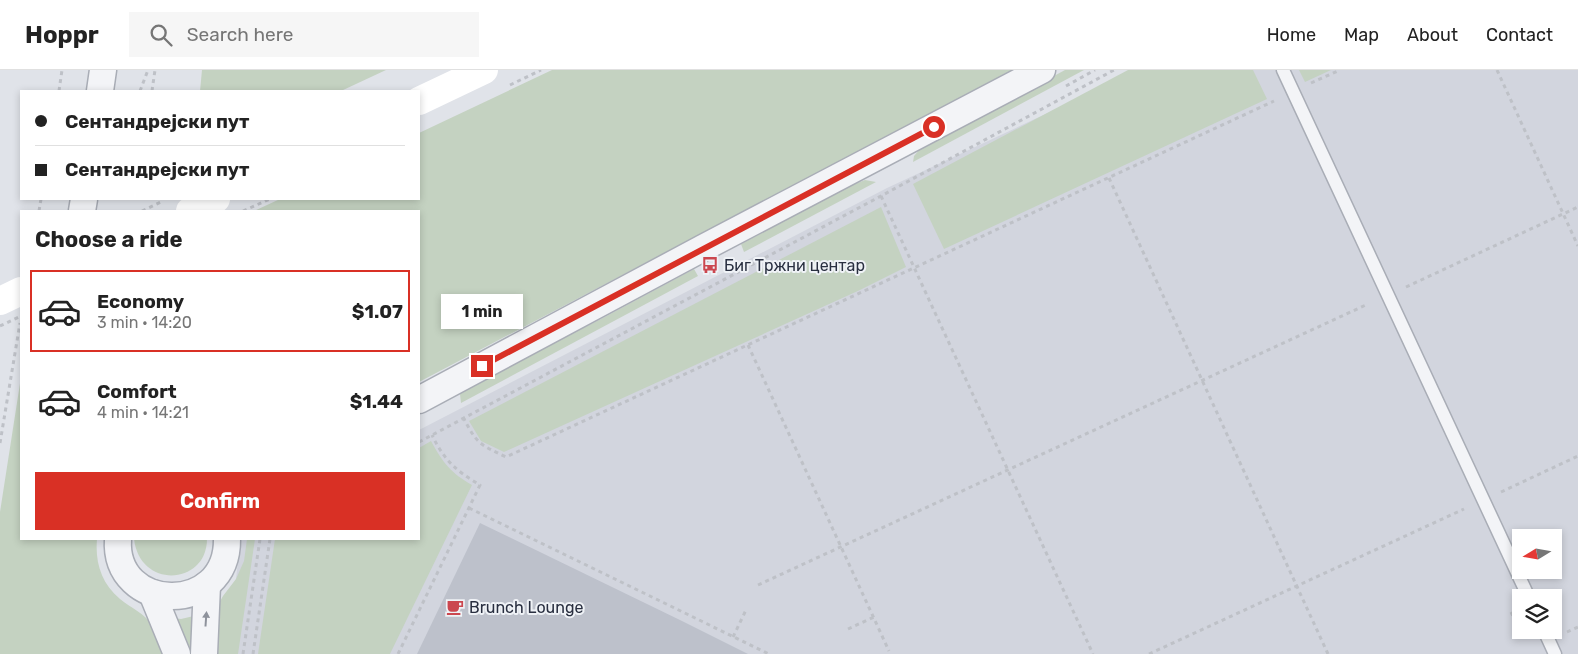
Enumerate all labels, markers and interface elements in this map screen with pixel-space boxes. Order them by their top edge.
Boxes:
search box [129,12,479,57]
text: Hoppr [25,21,99,49]
icon: search [147,21,175,49]
text: Search here [187,23,293,46]
text: Home [1267,24,1316,46]
text: Map [1344,24,1379,46]
text: About [1407,24,1458,46]
text: Contact [1486,24,1553,46]
text: Сентандрејски пут [65,110,250,133]
route start [923,116,945,138]
text: Сентандрејски пут [65,158,250,181]
text: Choose a ride [35,226,182,253]
bus stop icon: Биг Тржни центар [700,255,720,275]
place label: Биг Тржни центар [724,256,865,275]
icon: car [37,289,82,334]
text: Economy [97,290,184,313]
callout: 1 min [441,294,523,328]
text: $1.07 [352,300,403,323]
text: 1 min [462,302,502,321]
text: 3 min · 14:20 [97,313,192,332]
route end [471,355,493,377]
icon: car [37,379,82,424]
text: Comfort [97,380,177,403]
text: $1.44 [350,390,403,413]
text: 4 min · 14:21 [97,403,189,422]
button: Confirm [35,472,405,530]
north arrow [1512,529,1562,579]
map controls [1512,529,1562,639]
button: layers [1512,589,1562,639]
cafe icon: Brunch Lounge [445,597,465,617]
place label: Brunch Lounge [469,598,583,617]
one-way arrow [202,611,210,627]

